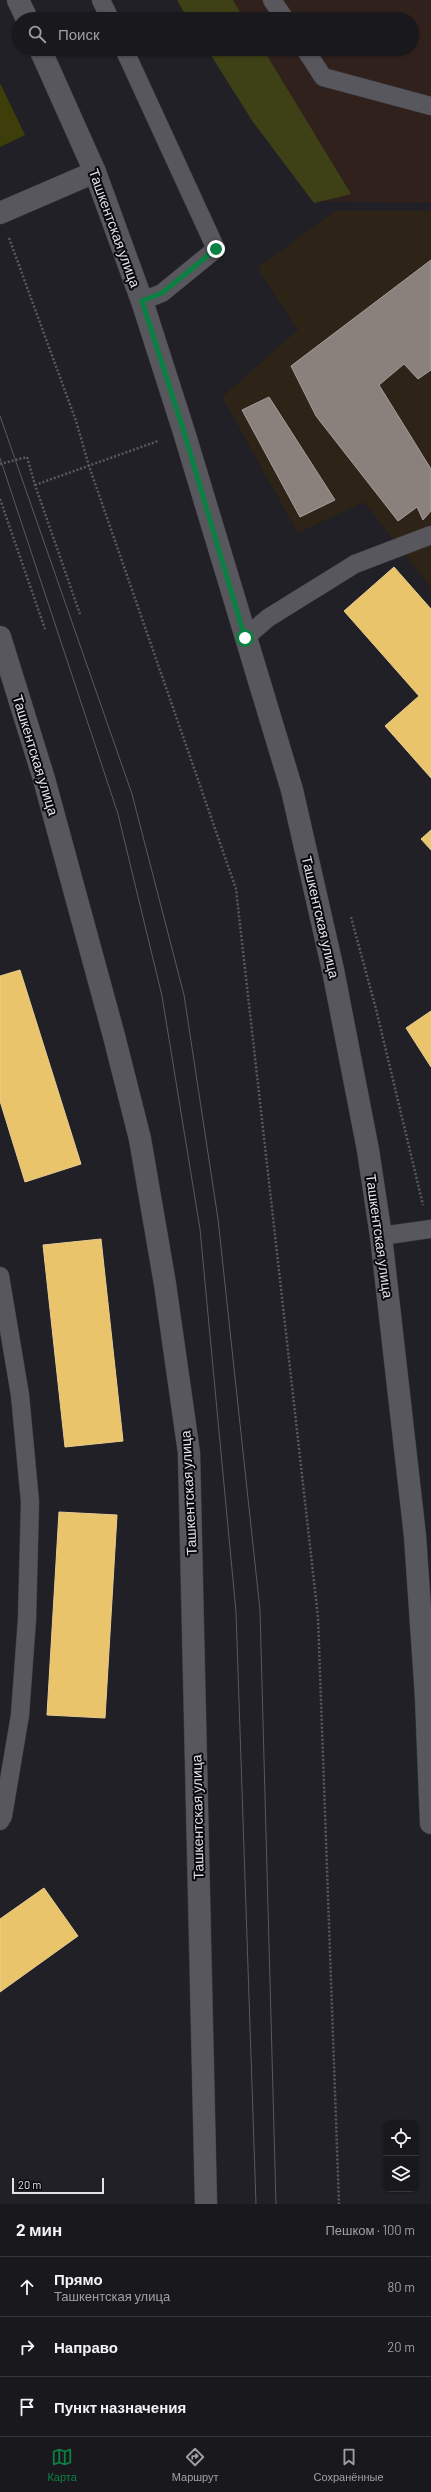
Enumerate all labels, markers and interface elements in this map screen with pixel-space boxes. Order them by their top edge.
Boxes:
search box [12,12,419,56]
icon: search [26,23,48,45]
text: Поиск [58,25,100,43]
street label: Ташкентская улица [86,166,144,290]
route end [207,240,225,258]
route start [236,629,254,647]
street label: Ташкентская улица [10,693,62,817]
street label: Ташкентская улица [299,854,343,980]
street label: Ташкентская улица [363,1173,397,1299]
street label: Ташкентская улица [176,1430,200,1556]
street label: Ташкентская улица [187,1754,207,1880]
map controls [383,2120,419,2192]
button: locate [383,2120,419,2156]
button: layers [383,2156,419,2192]
scale bar [12,2176,104,2195]
text: 20 m [18,2178,41,2191]
text: 2 мин [16,2219,62,2239]
text: Пешком · 100 m [325,2222,415,2238]
text: Прямо [54,2270,103,2288]
icon: ahead [16,2276,38,2298]
text: 80 m [388,2279,415,2295]
text: Ташкентская улица [54,2288,170,2304]
icon: right [16,2336,38,2358]
text: Направо [54,2338,118,2356]
text: 20 m [387,2339,415,2355]
icon: arrive [16,2396,38,2418]
text: Пункт назначения [54,2398,186,2416]
tab: Карта [47,2446,77,2483]
tab: Маршрут [172,2446,219,2483]
tab: Сохранённые [314,2446,384,2483]

